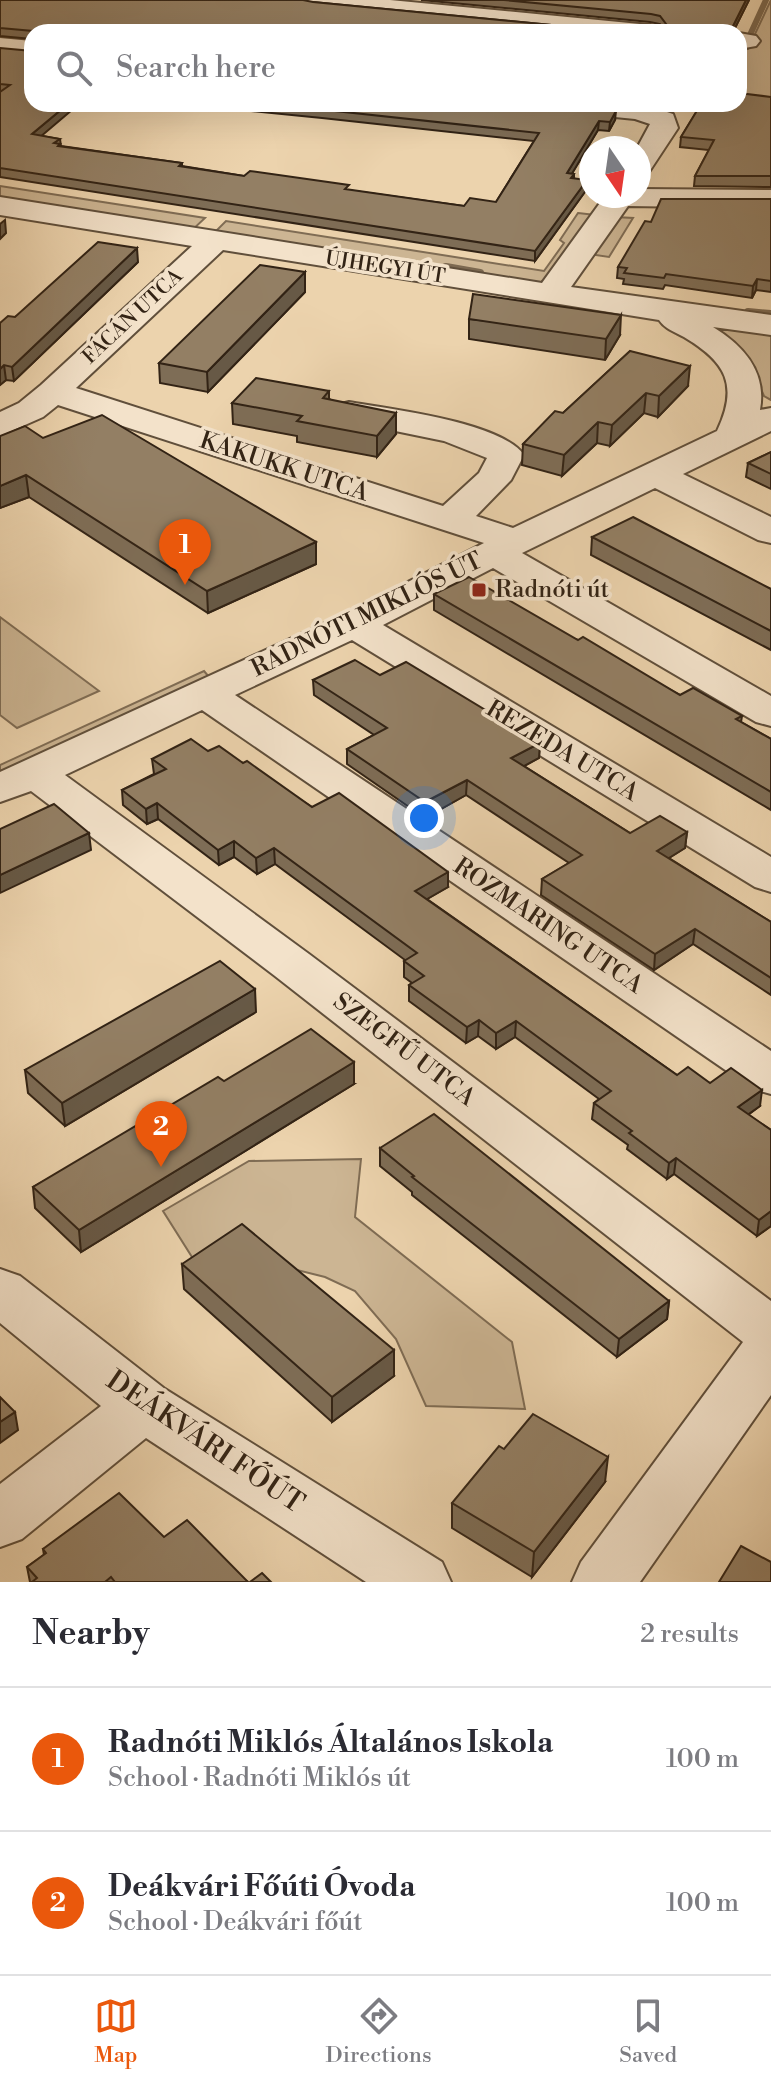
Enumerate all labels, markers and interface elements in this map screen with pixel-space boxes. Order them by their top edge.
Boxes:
search box [24,24,747,112]
icon: search [52,46,96,90]
text: Search here [116,49,276,87]
north arrow [579,136,651,208]
street label: ÚJHEGYI ÚT [323,245,447,290]
street label: FÁCÁN UTCA [77,263,189,370]
street label: KAKUKK UTCA [196,426,373,509]
pin: 1 [159,519,211,585]
street label: RADNÓTI MIKLÓS ÚT [246,544,488,684]
place label: Radnóti út [495,575,610,605]
marker: Radnóti út [470,581,488,599]
street label: REZEDA UTCA [480,694,644,809]
your location [404,798,444,838]
street label: ROZMARING UTCA [448,852,649,1001]
street label: SZEGFŰ UTCA [327,985,483,1114]
pin: 2 [135,1101,187,1167]
street label: DEÁKVÁRI FŐÚT [99,1361,312,1521]
text: Nearby [32,1613,150,1655]
text: 2 results [640,1618,739,1650]
text: Radnóti Miklós Általános Iskola [108,1724,553,1762]
text: 1 [52,1743,64,1775]
text: 100 m [666,1743,739,1775]
text: School · Radnóti Miklós út [108,1762,411,1794]
text: Deákvári Főúti Óvoda [108,1868,416,1906]
text: 2 [50,1887,66,1919]
text: 100 m [666,1887,739,1919]
text: School · Deákvári főút [108,1906,363,1938]
tab: Map [94,1994,138,2069]
tab: Directions [326,1994,432,2069]
tab: Saved [619,1994,677,2069]

